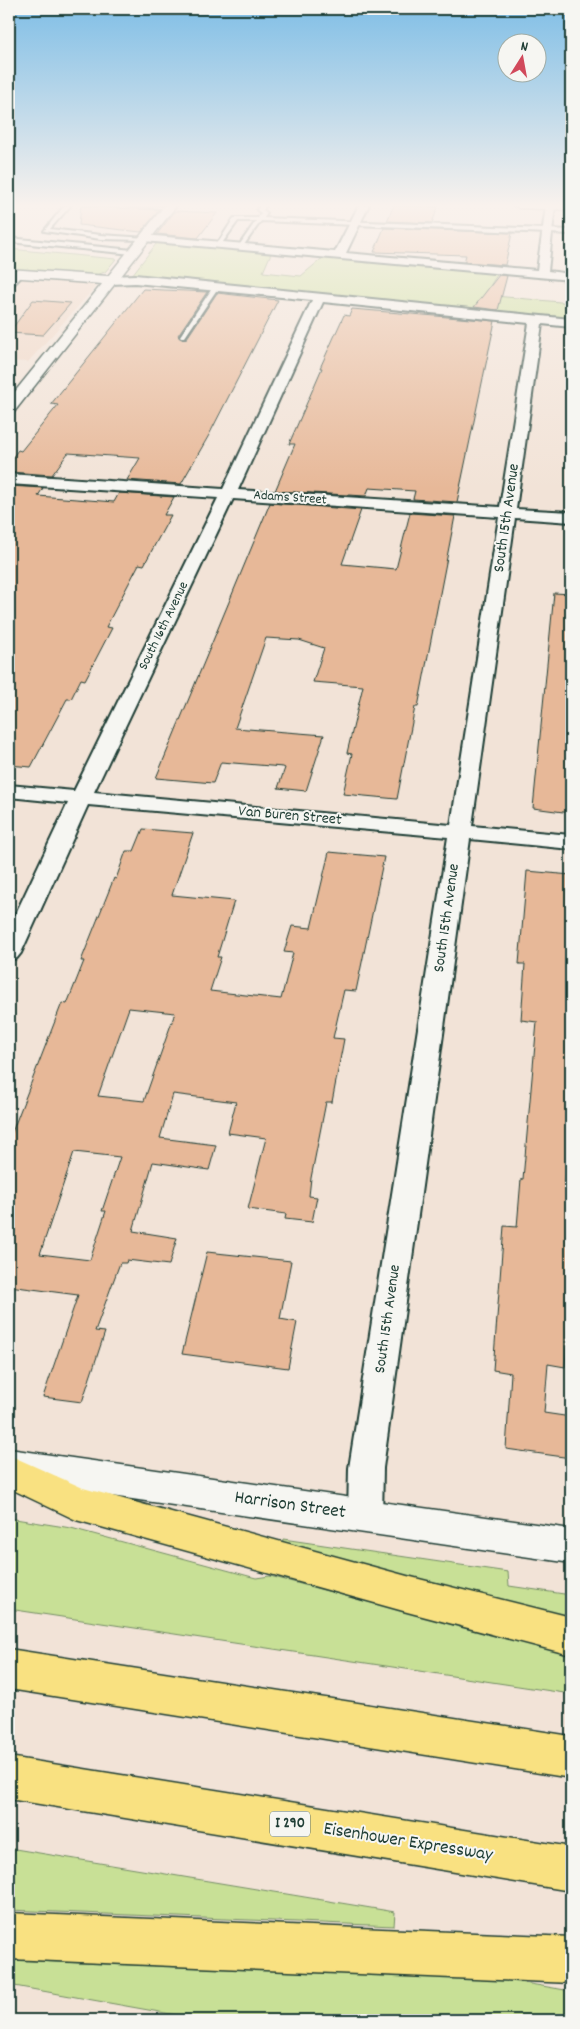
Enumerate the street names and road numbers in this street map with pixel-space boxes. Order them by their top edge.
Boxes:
street label: South 15th Avenue [488,462,526,574]
street label: Adams Street [253,485,327,511]
street label: South 16th Avenue [134,578,194,674]
street label: Van Buren Street [237,800,343,832]
street label: South 15th Avenue [428,862,466,974]
street label: South 15th Avenue [369,1263,407,1375]
street label: Harrison Street [233,1485,347,1527]
road number: I 290 [270,1812,310,1836]
street label: Eisenhower Expressway [321,1816,495,1870]

